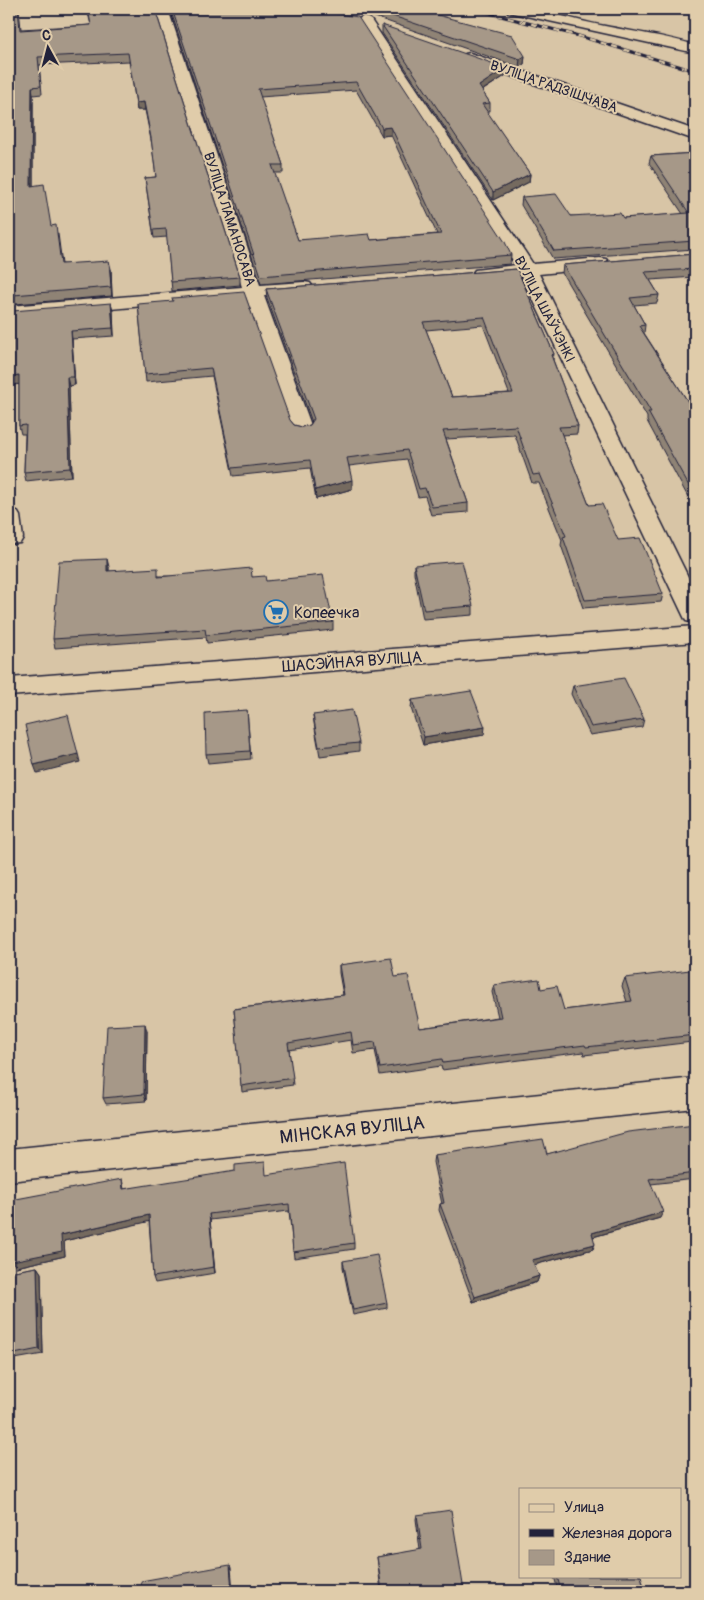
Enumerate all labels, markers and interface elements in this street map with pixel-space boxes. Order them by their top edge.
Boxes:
north arrow [22,22,72,72]
text: С [41,27,52,45]
street label: ВУЛІЦА РАДЗІШЧАВА [488,57,620,116]
street label: ВУЛІЦА ЛАМАНОСАВА [200,150,259,288]
street label: ВУЛІЦА ШАЎЧЭНКІ [510,253,579,365]
supermarket icon: Копеечка [263,599,289,625]
place label: Копеечка [294,603,360,623]
street label: ШАСЭЙНАЯ ВУЛІЦА [281,647,423,677]
street label: МІНСКАЯ ВУЛІЦА [278,1110,426,1150]
legend [519,1488,682,1578]
text: Улица [564,1498,604,1517]
text: Железная дорога [562,1524,672,1543]
text: Здание [564,1548,611,1567]

